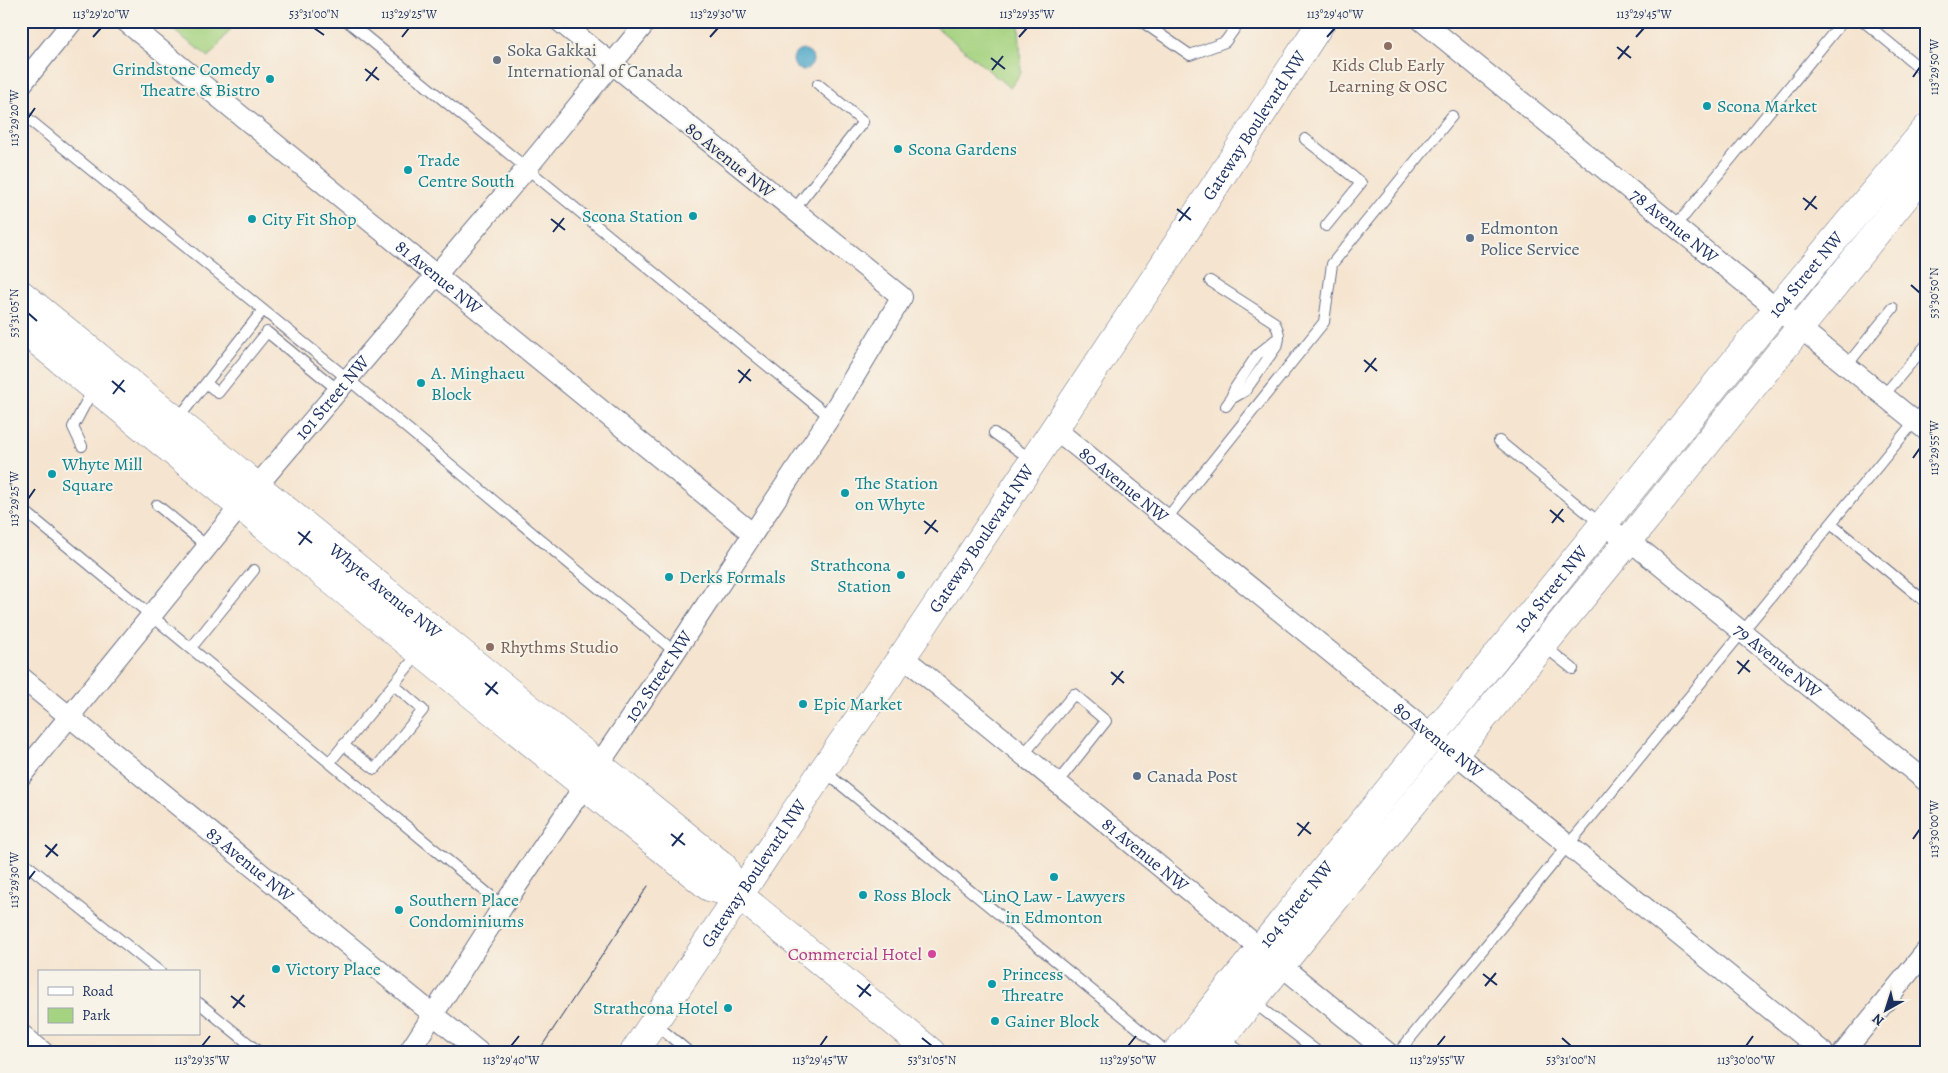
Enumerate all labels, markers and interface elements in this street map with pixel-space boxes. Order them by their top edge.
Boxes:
text: 113°29'20"W [73,6,130,22]
text: 53°31'00"N [289,6,339,22]
text: 113°29'25"W [381,6,438,22]
text: 113°29'30"W [690,6,747,22]
text: 113°29'35"W [999,6,1055,22]
text: 113°29'40"W [1307,6,1364,22]
text: 113°29'45"W [1616,6,1673,22]
place label: Soka Gakkai International of Canada [507,38,684,83]
text: 113°29'50"W [1926,38,1942,95]
marker: Kids Club Early Learning & OSC [1382,40,1394,52]
street label: Gateway Boulevard NW [1197,46,1312,205]
place label: Kids Club Early Learning & OSC [1328,53,1448,98]
marker: Soka Gakkai International of Canada [491,54,503,66]
place label: Grindstone Comedy Theatre & Bistro [113,57,261,102]
marker: Grindstone Comedy Theatre & Bistro [264,73,276,85]
text: 113°29'20"W [6,89,22,146]
place label: Scona Market [1717,94,1817,118]
marker: Scona Market [1701,100,1713,112]
street label: 80 Avenue NW [680,116,780,204]
place label: Scona Gardens [908,137,1017,161]
marker: Scona Gardens [892,143,904,155]
place label: Trade Centre South [418,148,515,193]
marker: Trade Centre South [402,164,414,176]
street label: 78 Avenue NW [1625,183,1724,269]
place label: Scona Station [582,204,683,228]
place label: City Fit Shop [262,207,356,231]
marker: Scona Station [687,210,699,222]
marker: City Fit Shop [246,213,258,225]
place label: Edmonton Police Service [1480,216,1579,261]
street label: 104 Street NW [1763,226,1849,322]
marker: Edmonton Police Service [1464,232,1476,244]
street label: 81 Avenue NW [390,235,487,320]
text: 53°30'50"N [1926,267,1942,319]
text: 53°31'05"N [6,288,22,337]
street label: 101 Street NW [290,350,375,445]
place label: A. Minghaeu Block [430,361,525,406]
marker: A. Minghaeu Block [415,377,427,389]
text: 113°29'55"W [1926,420,1942,476]
street label: 80 Avenue NW [1074,441,1174,528]
place label: Whyte Mill Square [61,452,143,497]
street label: Gateway Boulevard NW [923,459,1040,617]
marker: Whyte Mill Square [46,468,58,480]
text: 113°29'25"W [6,470,22,527]
place label: The Station on Whyte [855,471,938,516]
marker: The Station on Whyte [839,487,851,499]
street label: Whyte Avenue NW [323,537,447,644]
street label: 104 Street NW [1508,540,1593,638]
place label: Strathcona Station [810,553,892,598]
place label: Derks Formals [679,565,786,589]
marker: Strathcona Station [895,569,907,581]
marker: Derks Formals [663,571,675,583]
street label: 79 Avenue NW [1729,618,1827,704]
street label: 102 Street NW [619,626,698,727]
place label: Rhythms Studio [500,635,618,659]
marker: Rhythms Studio [484,641,496,653]
place label: Epic Market [813,692,902,716]
street label: 80 Avenue NW [1389,696,1488,784]
marker: Epic Market [797,698,809,710]
place label: Canada Post [1147,764,1238,788]
marker: Canada Post [1131,770,1143,782]
street label: Gateway Boulevard NW [695,794,812,952]
text: 113°30'00"W [1926,799,1942,858]
street label: 81 Avenue NW [1097,812,1194,897]
street label: 83 Avenue NW [201,821,299,908]
text: 113°29'30"W [6,851,22,908]
street label: 104 Street NW [1254,856,1339,953]
marker: LinQ Law - Lawyers in Edmonton [1048,871,1060,883]
place label: Ross Block [873,883,951,907]
place label: LinQ Law - Lawyers in Edmonton [982,884,1126,929]
place label: Southern Place Condominiums [409,888,524,933]
marker: Ross Block [857,889,869,901]
marker: Southern Place Condominiums [393,904,405,916]
place label: Commercial Hotel [788,942,923,966]
marker: Commercial Hotel [926,948,938,960]
place label: Victory Place [285,957,381,981]
place label: Princess Threatre [1002,962,1064,1007]
marker: Victory Place [270,963,282,975]
legend [38,970,200,1036]
marker: Princess Threatre [986,978,998,990]
text: Road [82,981,114,1001]
north arrow [1860,986,1910,1036]
place label: Strathcona Hotel [593,996,719,1020]
marker: Strathcona Hotel [722,1002,734,1014]
text: Park [82,1005,111,1025]
place label: Gainer Block [1005,1009,1099,1033]
text: N [1868,1009,1888,1030]
marker: Gainer Block [989,1015,1001,1027]
text: 113°29'35"W [174,1052,230,1068]
text: 113°29'40"W [483,1052,540,1068]
text: 113°29'45"W [792,1052,849,1068]
text: 53°31'05"N [908,1052,957,1068]
text: 113°29'50"W [1100,1052,1157,1068]
text: 113°29'55"W [1409,1052,1465,1068]
text: 53°31'00"N [1546,1052,1596,1068]
text: 113°30'00"W [1717,1052,1776,1068]

